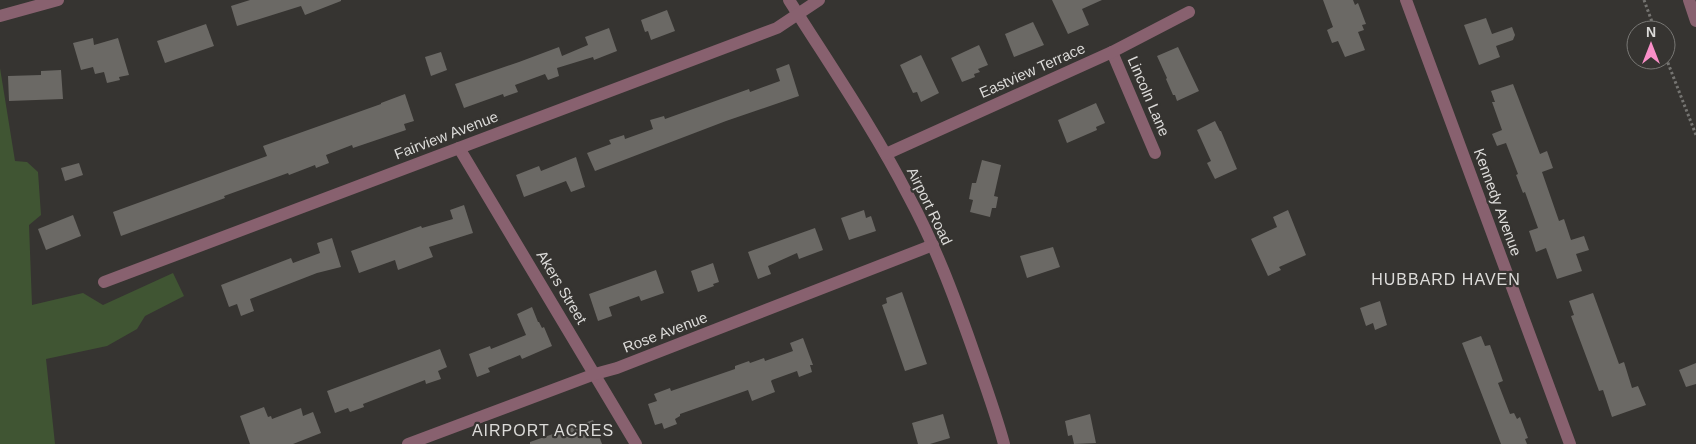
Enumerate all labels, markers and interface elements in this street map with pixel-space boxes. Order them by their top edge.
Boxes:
north arrow [1626,20,1676,70]
text: N [1646,24,1656,40]
street label: Eastview Terrace [976,39,1088,101]
street label: Lincoln Lane [1125,54,1173,138]
street label: Fairview Avenue [392,107,500,163]
street label: Kennedy Avenue [1471,146,1525,258]
street label: Airport Road [904,164,956,248]
street label: Akers Street [533,247,591,327]
district label: HUBBARD HAVEN [1371,271,1521,288]
street label: Rose Avenue [620,308,710,356]
district label: AIRPORT ACRES [472,422,614,439]

